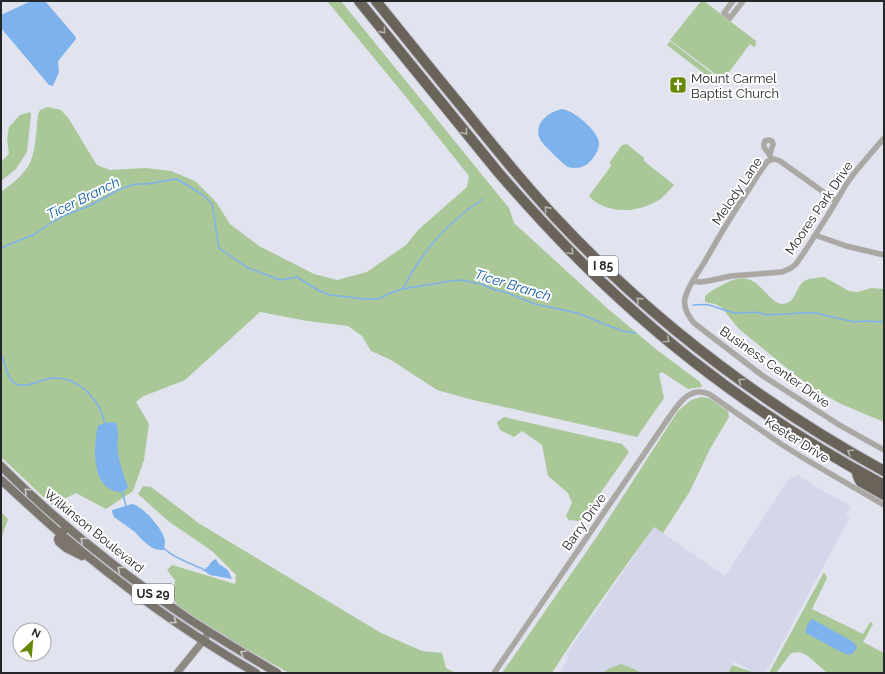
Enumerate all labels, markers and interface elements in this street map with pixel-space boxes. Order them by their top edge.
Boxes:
one-way arrow [379,27,386,34]
place label: Mount Carmel Baptist Church [691,71,779,101]
church icon: Mount Carmel Baptist Church [668,75,688,95]
one-way arrow [461,128,468,135]
street label: Melody Lane [709,154,765,228]
street label: Moores Park Drive [782,158,856,257]
water label: Ticer Branch [44,173,122,222]
one-way arrow [545,206,552,213]
one-way arrow [566,247,574,255]
road number: I 85 [588,256,618,276]
water label: Ticer Branch [473,266,553,304]
one-way arrow [637,298,644,305]
street label: Business Center Drive [717,323,833,411]
one-way arrow [663,335,670,342]
one-way arrow [738,378,745,386]
street label: Keeter Drive [762,414,833,466]
one-way arrow [847,449,854,456]
street label: Wilkinson Boulevard [41,486,147,576]
one-way arrow [25,489,32,496]
street label: Barry Drive [559,490,609,553]
one-way arrow [81,537,88,544]
one-way arrow [117,566,124,573]
road number: US 29 [132,584,174,604]
one-way arrow [169,616,176,623]
north arrow [12,622,52,662]
text: N [30,626,43,641]
one-way arrow [241,651,248,658]

